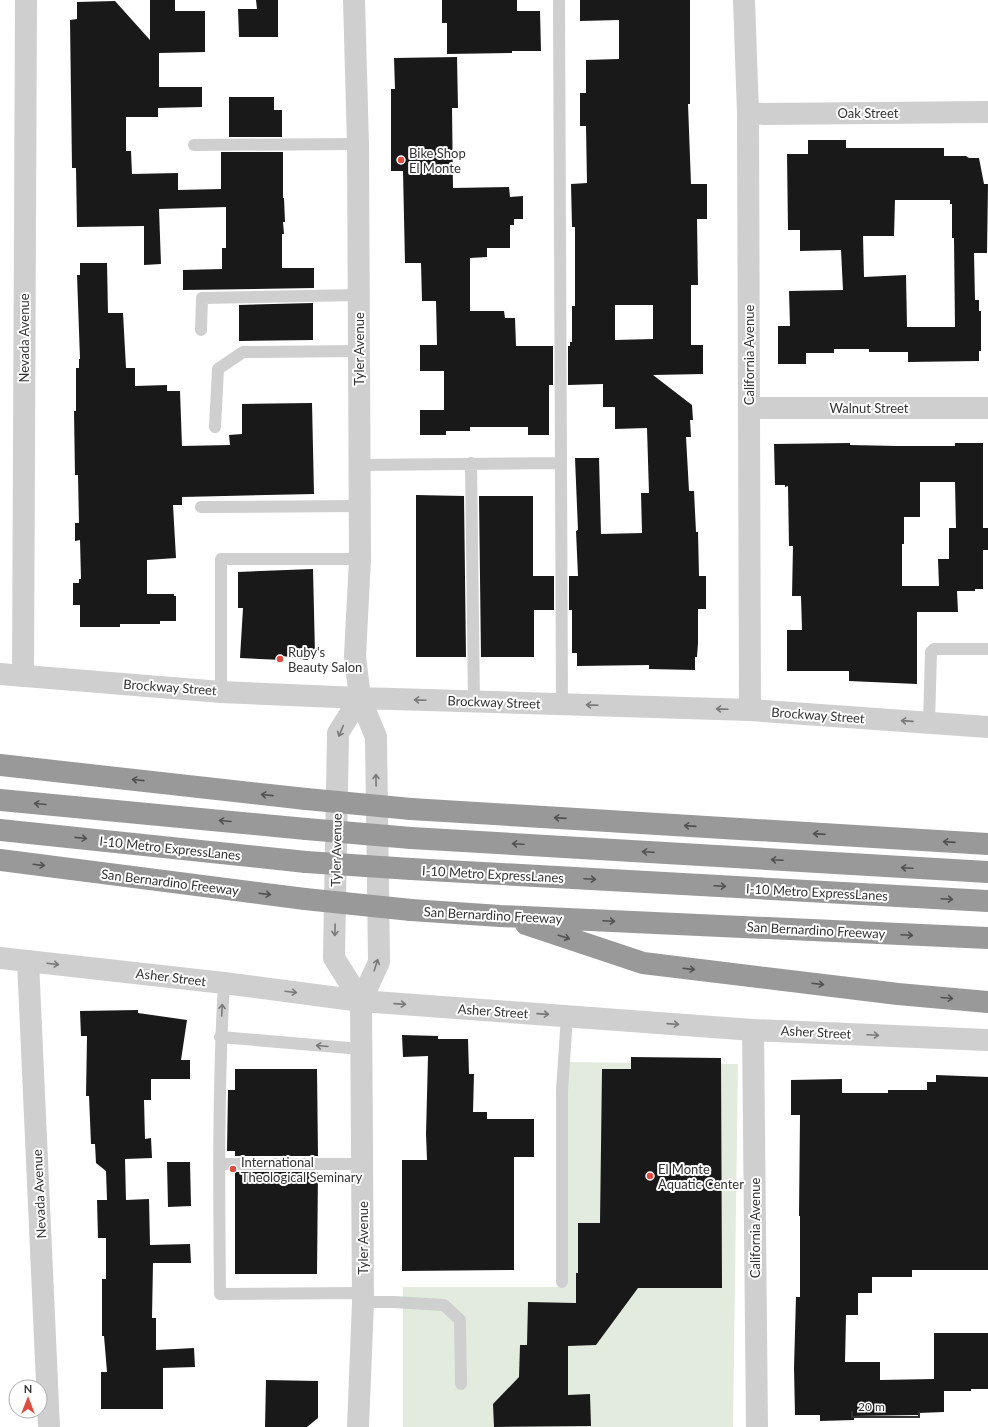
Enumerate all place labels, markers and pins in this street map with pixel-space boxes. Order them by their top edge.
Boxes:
place label: Bike Shop El Monte [409,145,466,176]
marker: Bike Shop El Monte [396,155,406,165]
place label: Ruby's Beauty Salon [288,644,362,675]
marker: Ruby's Beauty Salon [275,654,285,664]
place label: International Theological Seminary [241,1154,363,1185]
place label: El Monte Aquatic Center [658,1161,744,1192]
marker: International Theological Seminary [228,1164,238,1174]
marker: El Monte Aquatic Center [645,1171,655,1181]

